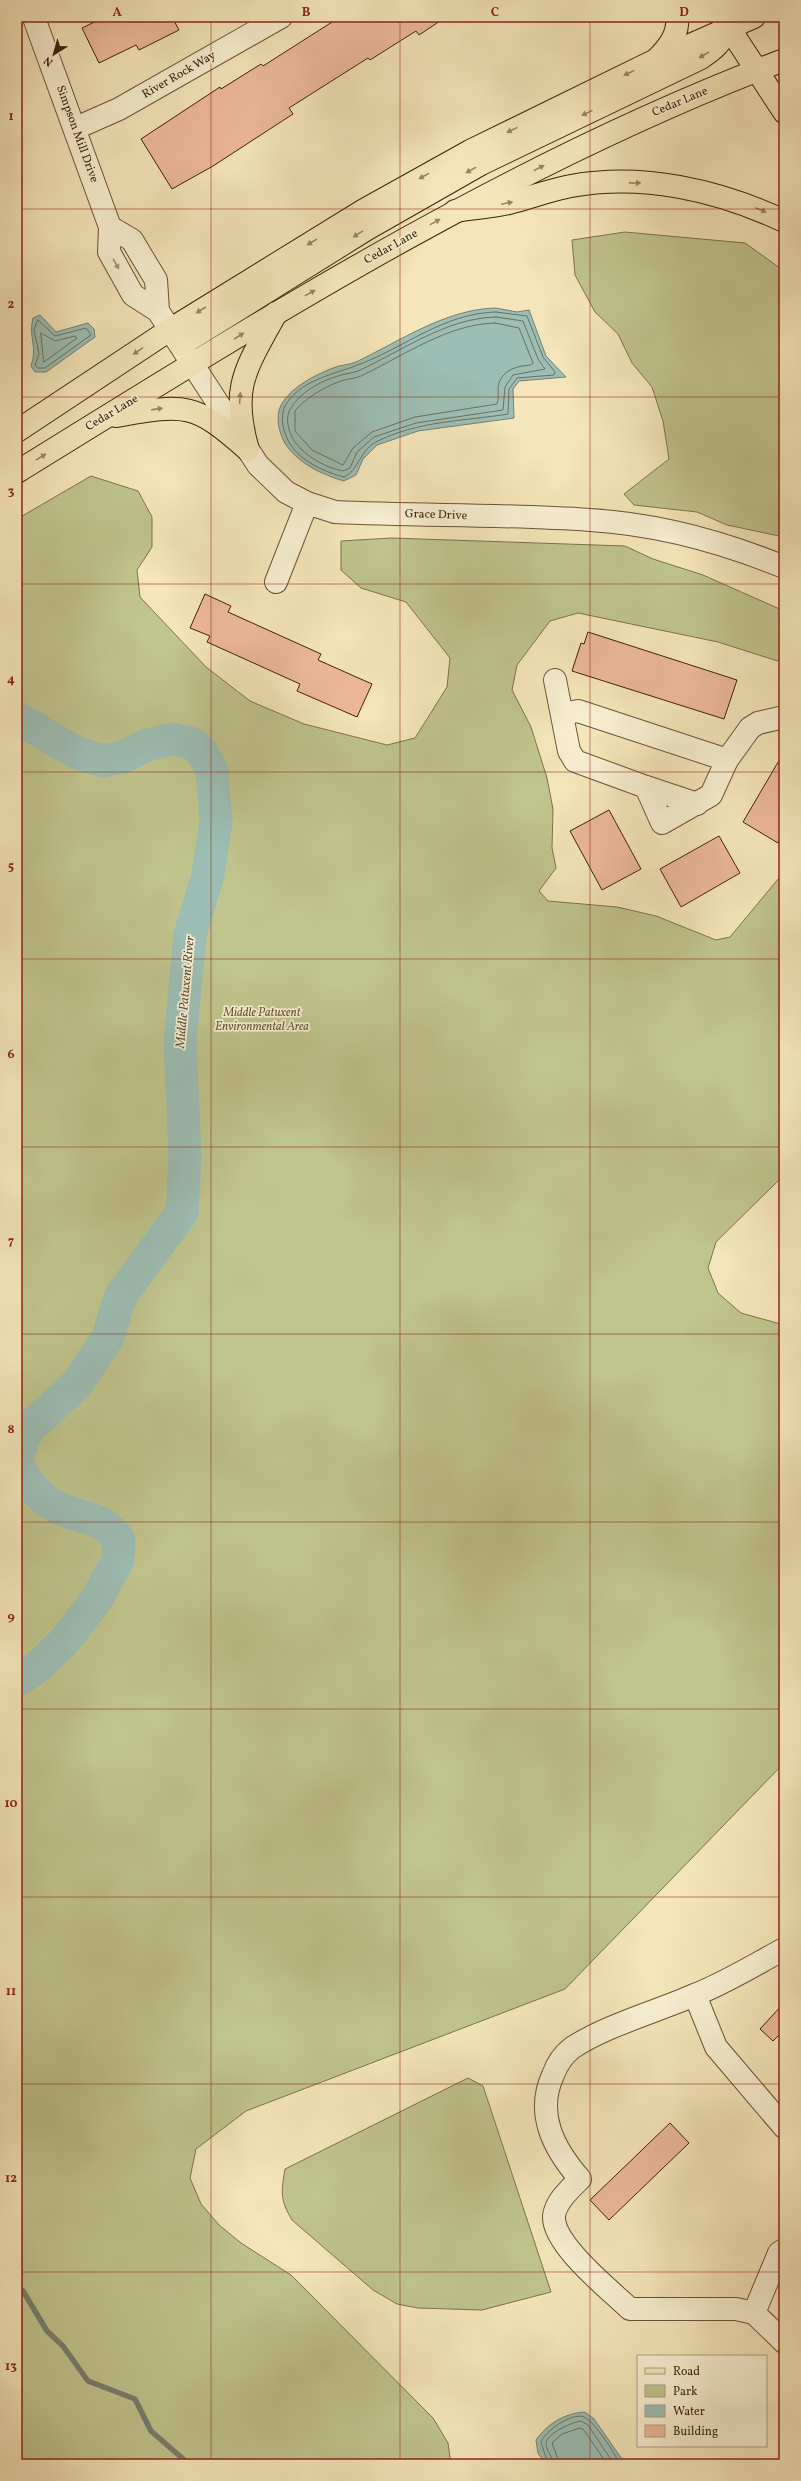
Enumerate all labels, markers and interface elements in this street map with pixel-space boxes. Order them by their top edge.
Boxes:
text: A [112,4,122,22]
text: B [302,4,311,22]
text: C [491,4,499,22]
text: D [679,4,689,22]
north arrow [34,34,74,74]
street label: River Rock Way [139,47,219,103]
text: N [41,52,57,69]
one-way arrow [698,52,710,59]
one-way arrow [624,70,635,76]
street label: Simpson Mill Drive [52,83,102,185]
street label: Cedar Lane [650,83,711,121]
text: 1 [8,108,14,126]
one-way arrow [582,110,593,116]
one-way arrow [507,127,518,133]
one-way arrow [533,164,545,171]
one-way arrow [465,167,477,173]
one-way arrow [418,173,430,180]
one-way arrow [629,180,642,186]
one-way arrow [501,199,513,205]
one-way arrow [755,207,766,213]
one-way arrow [429,219,441,226]
street label: Cedar Lane [361,225,421,268]
one-way arrow [352,231,364,238]
one-way arrow [307,238,317,246]
one-way arrow [112,258,119,270]
one-way arrow [304,290,316,297]
text: 2 [8,296,15,314]
one-way arrow [196,306,206,314]
one-way arrow [233,332,244,339]
one-way arrow [133,347,143,355]
street label: Cedar Lane [82,391,142,435]
one-way arrow [237,392,243,405]
one-way arrow [151,406,163,412]
one-way arrow [36,453,46,461]
text: 3 [8,483,15,501]
street label: Grace Drive [404,506,468,524]
text: 4 [7,671,15,689]
text: 5 [8,858,14,876]
water label: Middle Patuxent River [172,935,200,1050]
park label: Middle Patuxent Environmental Area [215,1005,309,1035]
text: 6 [7,1046,15,1064]
text: 7 [8,1233,14,1251]
text: 8 [7,1421,15,1439]
text: 9 [7,1608,15,1626]
text: 10 [4,1795,18,1813]
text: 11 [6,1983,16,2001]
text: 12 [5,2170,17,2188]
legend [637,2355,767,2447]
text: 13 [5,2358,17,2376]
text: Road [673,2364,700,2380]
text: Park [673,2384,698,2400]
text: Water [673,2404,705,2420]
text: Building [673,2424,718,2440]

